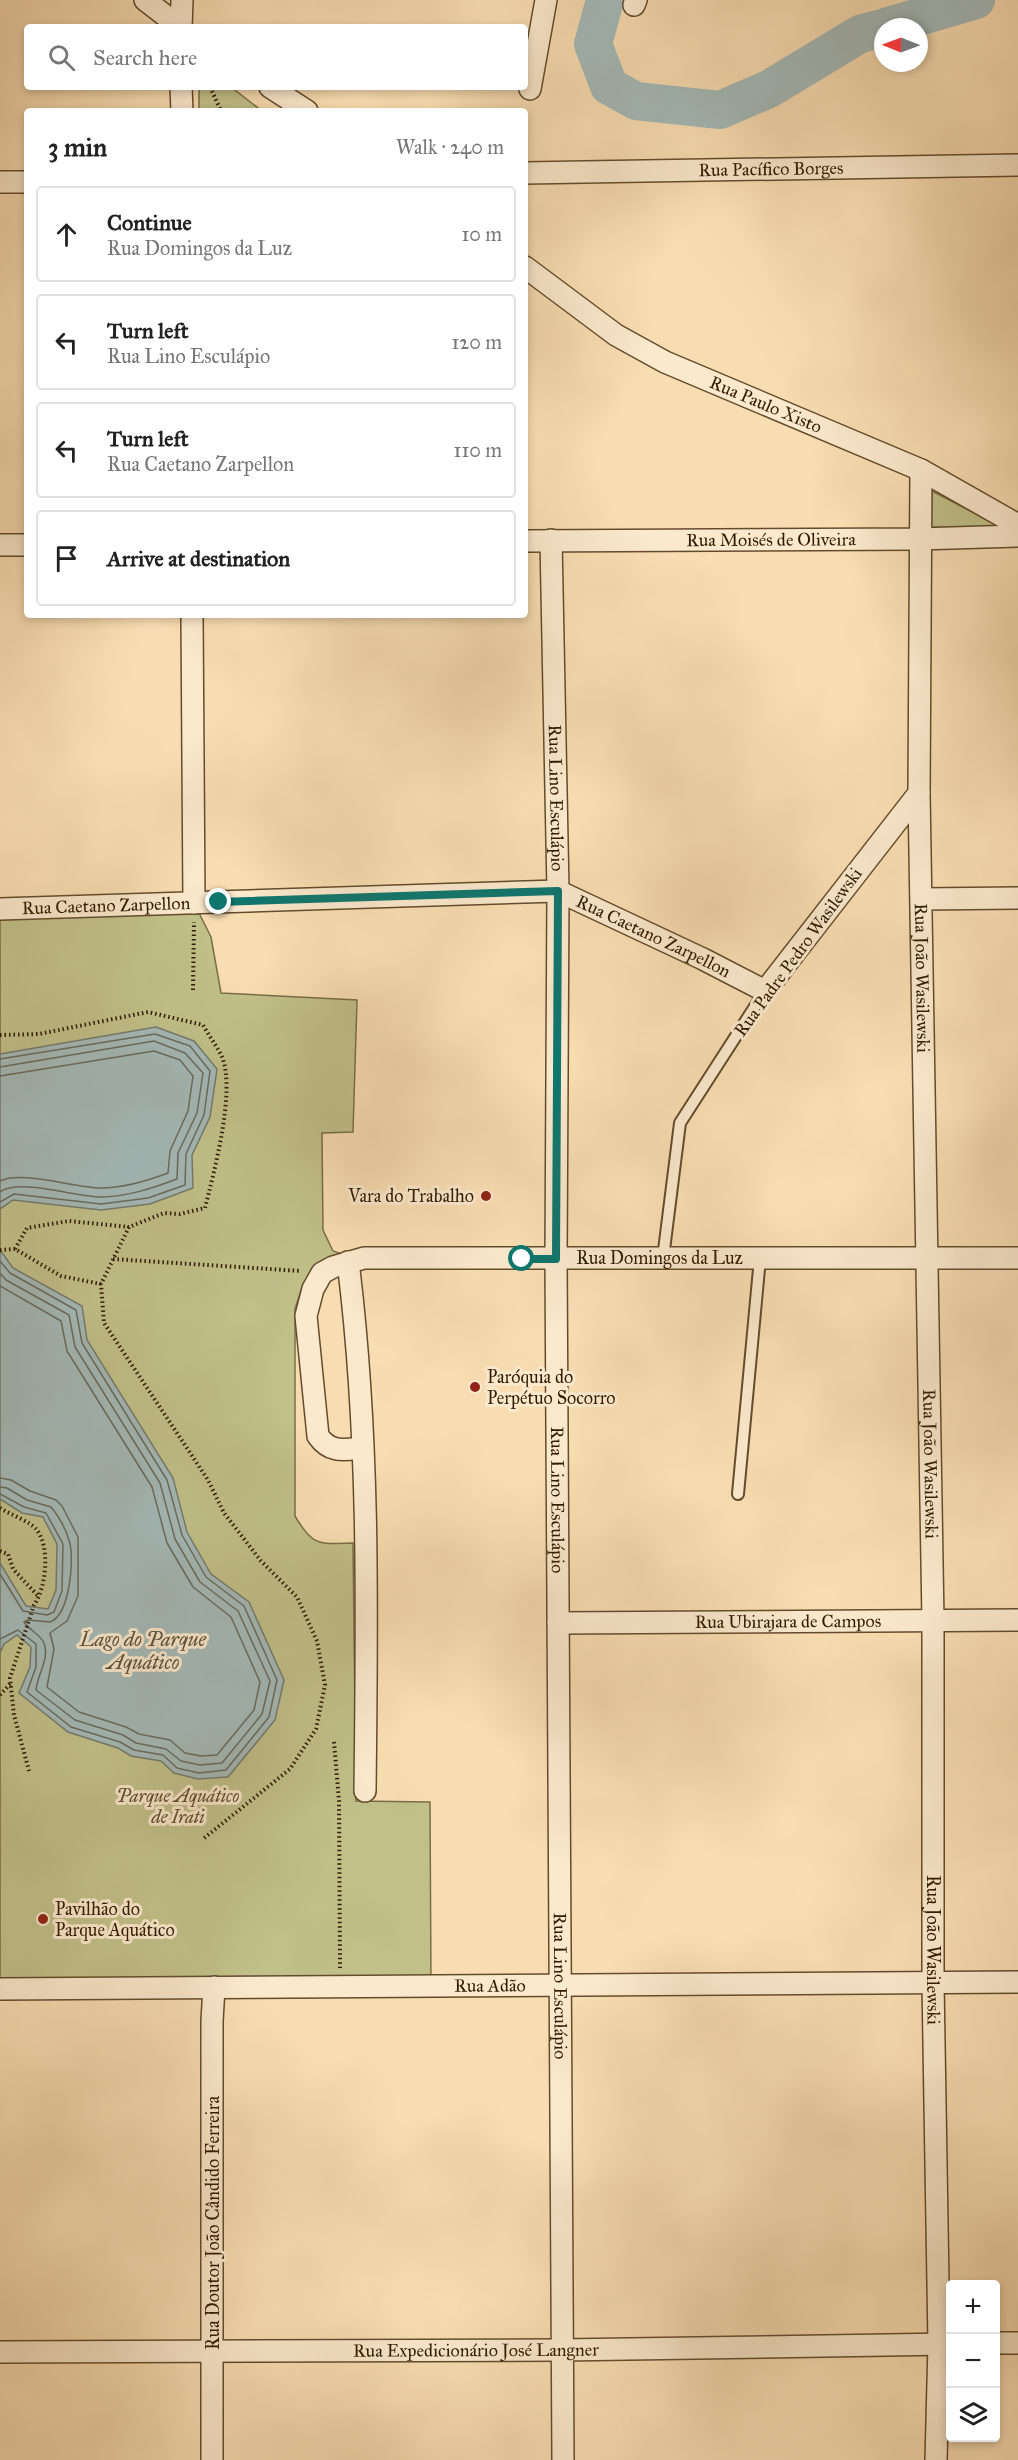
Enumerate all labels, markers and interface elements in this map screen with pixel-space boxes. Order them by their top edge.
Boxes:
north arrow [874,18,928,72]
search box [24,24,528,90]
icon: search [45,41,78,74]
text: Search here [93,44,197,71]
text: 3 min [48,131,107,163]
text: Walk · 240 m [396,135,504,159]
street label: Rua Pacífico Borges [698,157,844,181]
text: Continue [107,209,192,236]
icon: ahead [50,218,83,251]
text: 10 m [461,222,502,246]
text: Rua Domingos da Luz [107,236,292,260]
text: Turn left [107,317,189,344]
icon: left [50,326,83,359]
text: 120 m [451,330,502,354]
text: Rua Lino Esculápio [107,344,270,368]
street label: Rua Paulo Xisto [706,371,825,438]
text: Turn left [107,425,189,452]
icon: left [50,434,83,467]
text: 110 m [454,438,502,462]
text: Rua Caetano Zarpellon [107,452,294,476]
street label: Rua Moisés de Oliveira [686,528,856,551]
icon: arrive [50,542,83,575]
text: Arrive at destination [107,545,290,572]
street label: Rua Lino Esculápio [544,724,569,872]
street label: Rua Padre Pedro Wasilewski [729,863,867,1041]
route end [205,888,231,914]
street label: Rua Caetano Zarpellon [573,890,735,983]
street label: Rua Caetano Zarpellon [21,892,191,919]
street label: Rua João Wasilewski [909,903,934,1053]
place label: Vara do Trabalho [347,1185,474,1207]
marker: Vara do Trabalho [479,1189,493,1203]
route start [508,1245,534,1271]
street label: Rua Domingos da Luz [576,1247,743,1270]
place label: Paróquia do Perpétuo Socorro [487,1366,616,1409]
marker: Paróquia do Perpétuo Socorro [468,1380,482,1394]
street label: Rua João Wasilewski [918,1389,943,1539]
street label: Rua Lino Esculápio [546,1426,569,1573]
street label: Rua Ubirajara de Campos [695,1610,881,1633]
water label: Lago do Parque Aquático [79,1627,206,1674]
park label: Parque Aquático de Irati [117,1785,240,1828]
street label: Rua João Wasilewski [921,1875,945,2025]
place label: Pavilhão do Parque Aquático [55,1898,175,1942]
marker: Pavilhão do Parque Aquático [36,1912,50,1926]
street label: Rua Lino Esculápio [549,1912,572,2059]
street label: Rua Adão [454,1974,526,1997]
street label: Rua Doutor João Cândido Ferreira [202,2096,225,2350]
map controls [946,2280,1000,2442]
button: + [946,2280,1000,2334]
button: − [946,2334,1000,2388]
street label: Rua Expedicionário José Langner [353,2338,599,2362]
button: layers [946,2388,1000,2442]

